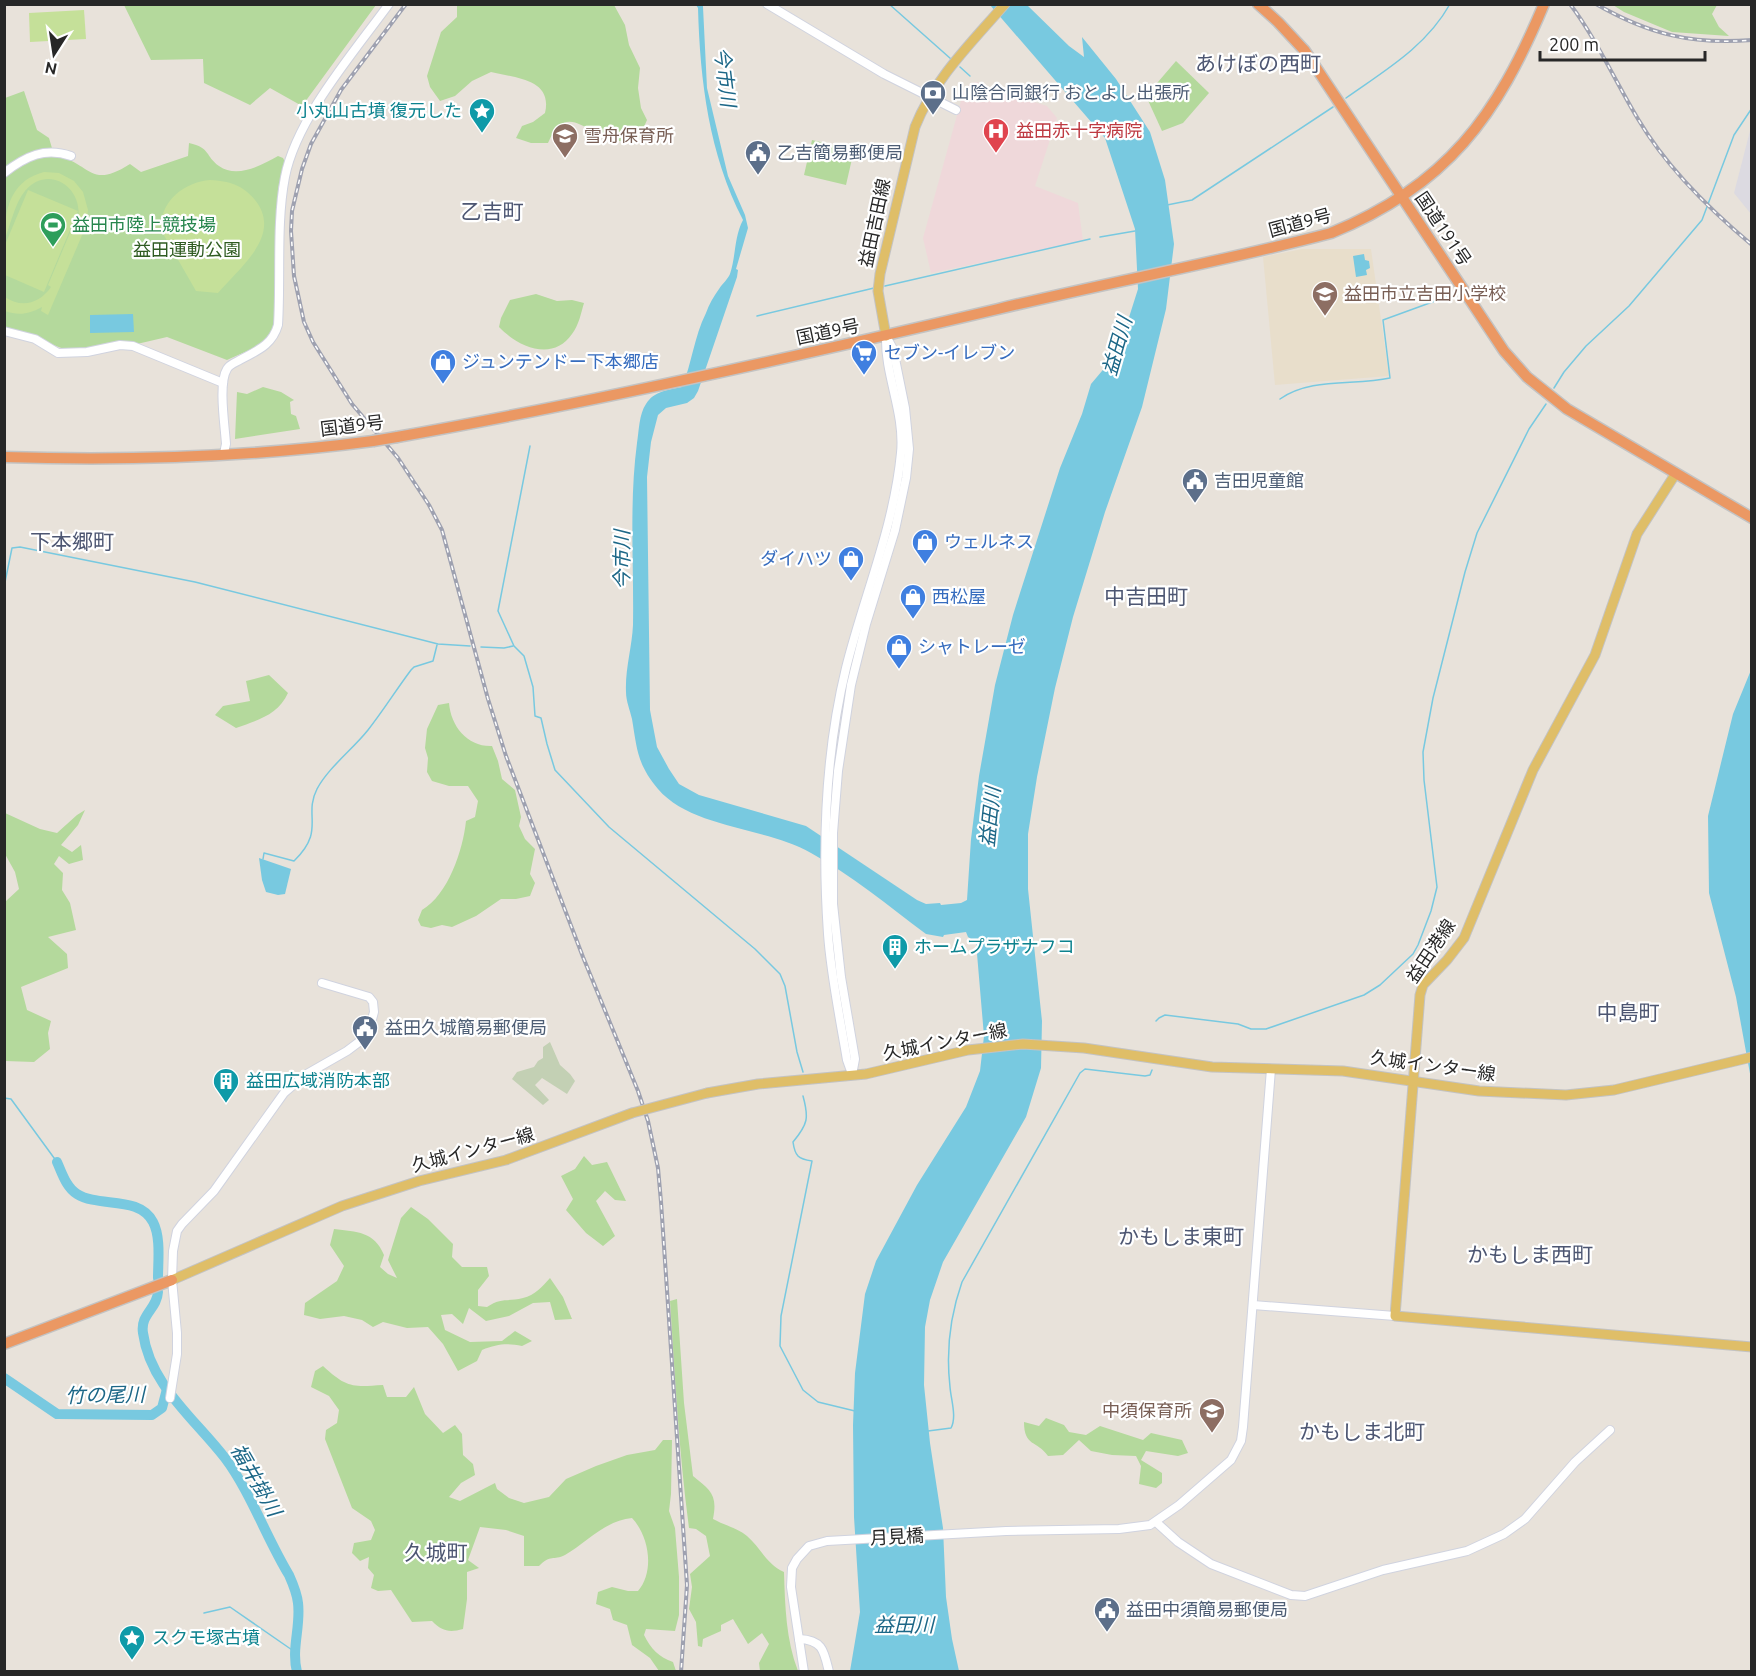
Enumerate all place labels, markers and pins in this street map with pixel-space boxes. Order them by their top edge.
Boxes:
bank icon: 山陰合同銀行 おとよし出張所 [918,78,948,116]
place label: 山陰合同銀行 おとよし出張所 [952,82,1190,102]
place icon: 小丸山古墳 復元した [467,96,497,134]
place label: 小丸山古墳 復元した [296,100,462,120]
hospital icon: 益田赤十字病院 [981,116,1011,154]
place label: 益田赤十字病院 [1016,120,1142,140]
school or university icon: 雪舟保育所 [550,121,580,159]
place label: 雪舟保育所 [584,125,674,145]
public building icon: 乙吉簡易郵便局 [743,138,773,176]
place label: 乙吉簡易郵便局 [777,142,903,162]
sports icon: 益田市陸上競技場 [38,210,68,248]
place label: 益田市陸上競技場 [72,214,216,234]
school or university icon: 益田市立吉田小学校 [1310,279,1340,317]
place label: 益田市立吉田小学校 [1344,283,1506,303]
supermarket icon: セブン-イレブン [849,338,879,376]
place label: セブン-イレブン [884,342,1015,362]
shop icon: ジュンテンドー下本郷店 [428,347,458,385]
place label: ジュンテンドー下本郷店 [462,351,659,371]
public building icon: 吉田児童館 [1180,466,1210,504]
place label: 吉田児童館 [1214,470,1304,490]
shop icon: ウェルネス [910,527,940,565]
place label: ウェルネス [944,531,1034,551]
shop icon: ダイハツ [836,544,866,582]
place label: ダイハツ [760,548,832,568]
shop icon: 西松屋 [898,582,928,620]
place label: 西松屋 [932,586,986,606]
shop icon: シャトレーゼ [884,632,914,670]
place label: シャトレーゼ [918,636,1026,656]
building icon: ホームプラザナフコ [880,932,910,970]
place label: ホームプラザナフコ [914,936,1074,956]
public building icon: 益田久城簡易郵便局 [350,1013,380,1051]
place label: 益田久城簡易郵便局 [385,1017,547,1037]
building icon: 益田広域消防本部 [211,1066,241,1104]
place label: 益田広域消防本部 [246,1070,390,1090]
school or university icon: 中須保育所 [1197,1396,1227,1434]
place label: 中須保育所 [1102,1400,1192,1420]
public building icon: 益田中須簡易郵便局 [1092,1595,1122,1633]
place label: 益田中須簡易郵便局 [1126,1599,1288,1619]
place icon: スクモ塚古墳 [117,1623,147,1661]
place label: スクモ塚古墳 [152,1627,260,1647]

